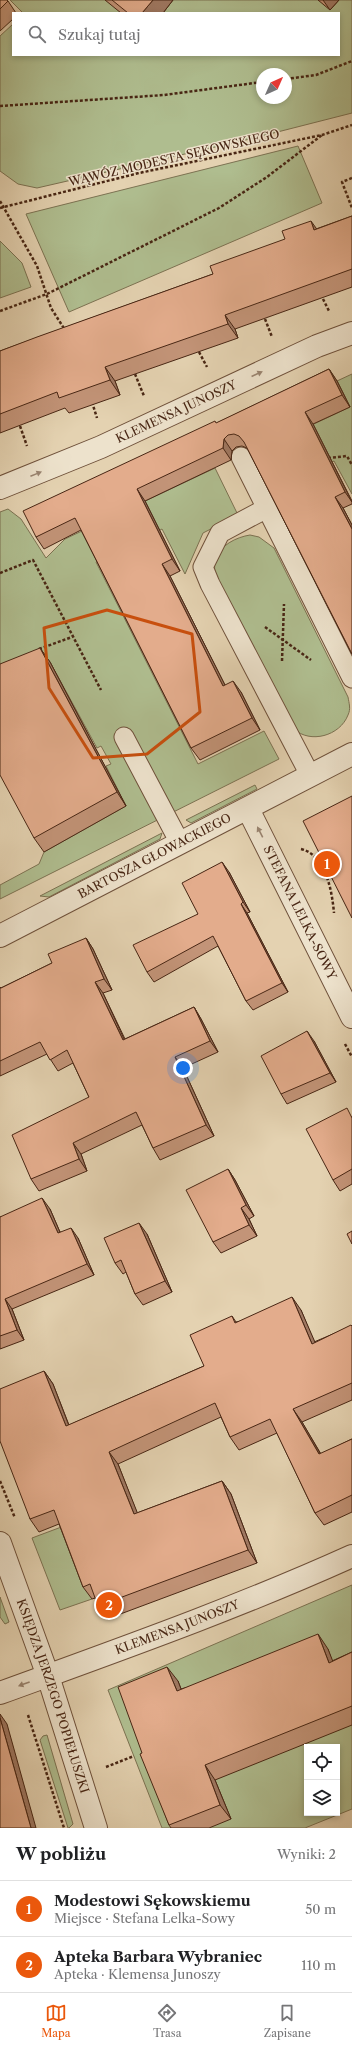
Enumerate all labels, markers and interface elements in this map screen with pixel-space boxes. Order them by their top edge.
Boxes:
search box [12,12,340,56]
icon: search [26,23,48,45]
text: Szukaj tutaj [58,25,140,44]
north arrow [256,68,292,104]
street label: WĄWÓZ MODESTA SĘKOWSKIEGO [66,125,281,189]
one-way arrow [251,371,262,377]
street label: KLEMENSA JUNOSZY [113,376,239,446]
one-way arrow [31,470,43,476]
street label: BARTOSZA GŁOWACKIEGO [75,810,234,901]
one-way arrow [257,826,263,837]
street label: STEFANA LELKA-SOWY [261,843,340,983]
pin: 1 [314,849,340,879]
your location [173,1058,193,1078]
pin: 2 [96,1590,122,1620]
street label: KLEMENSA JUNOSZY [113,1596,242,1657]
street label: KSIĘDZA JERZEGO POPIEŁUSZKI [14,1597,93,1795]
one-way arrow [18,1682,30,1688]
map controls [304,1744,340,1816]
button: locate [304,1744,340,1780]
button: layers [304,1780,340,1816]
text: W pobliżu [16,1844,106,1864]
text: Wyniki: 2 [277,1846,336,1862]
text: Modestowi Sękowskiemu [54,1891,251,1910]
text: 1 [26,1901,32,1917]
text: 50 m [305,1901,336,1917]
text: Miejsce · Stefana Lelka-Sowy [54,1910,235,1926]
text: Apteka Barbara Wybraniec [54,1947,262,1966]
text: 2 [25,1957,33,1973]
text: 110 m [301,1957,336,1973]
text: Apteka · Klemensa Junoszy [54,1966,221,1982]
tab: Mapa [41,2002,71,2040]
tab: Trasa [153,2002,181,2040]
tab: Zapisane [264,2002,311,2040]

